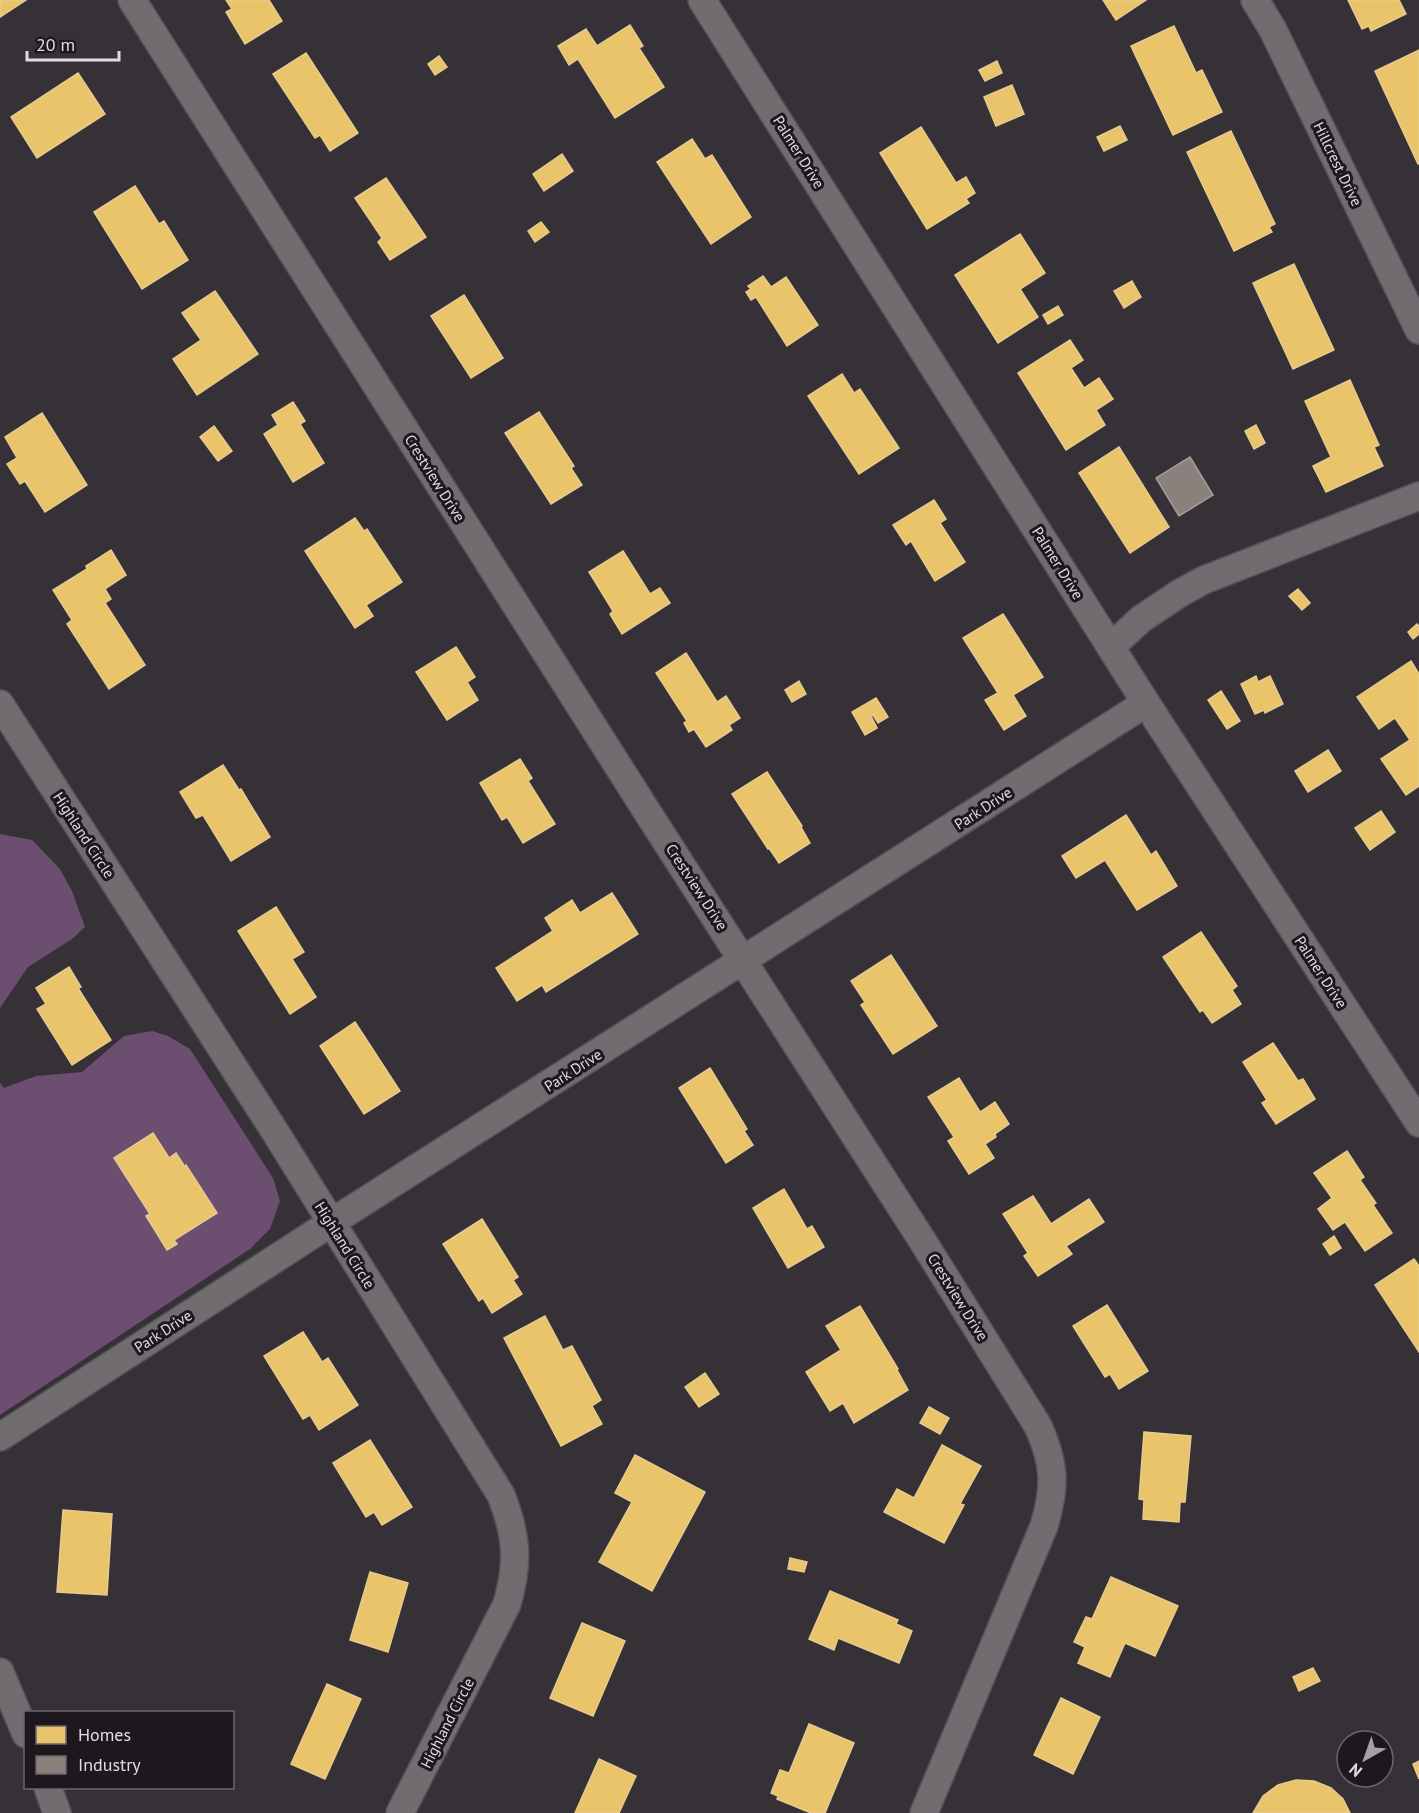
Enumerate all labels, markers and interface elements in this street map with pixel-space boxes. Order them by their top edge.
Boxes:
scale bar [27,24,118,62]
text: 20 m [36,33,75,56]
street label: Palmer Drive [769,112,829,192]
street label: Hillcrest Drive [1309,119,1367,209]
street label: Crestview Drive [401,431,469,525]
street label: Palmer Drive [1028,523,1088,603]
street label: Park Drive [951,782,1015,834]
street label: Highland Circle [49,788,119,882]
street label: Crestview Drive [662,840,732,934]
street label: Palmer Drive [1291,932,1351,1012]
street label: Park Drive [541,1044,605,1096]
street label: Highland Circle [311,1198,379,1292]
street label: Crestview Drive [924,1250,992,1344]
street label: Park Drive [131,1305,195,1357]
street label: Highland Circle [416,1675,478,1771]
legend [24,1711,234,1789]
text: Homes [78,1723,131,1746]
north arrow [1335,1729,1395,1789]
text: Industry [78,1753,141,1776]
text: N [1345,1759,1366,1782]

